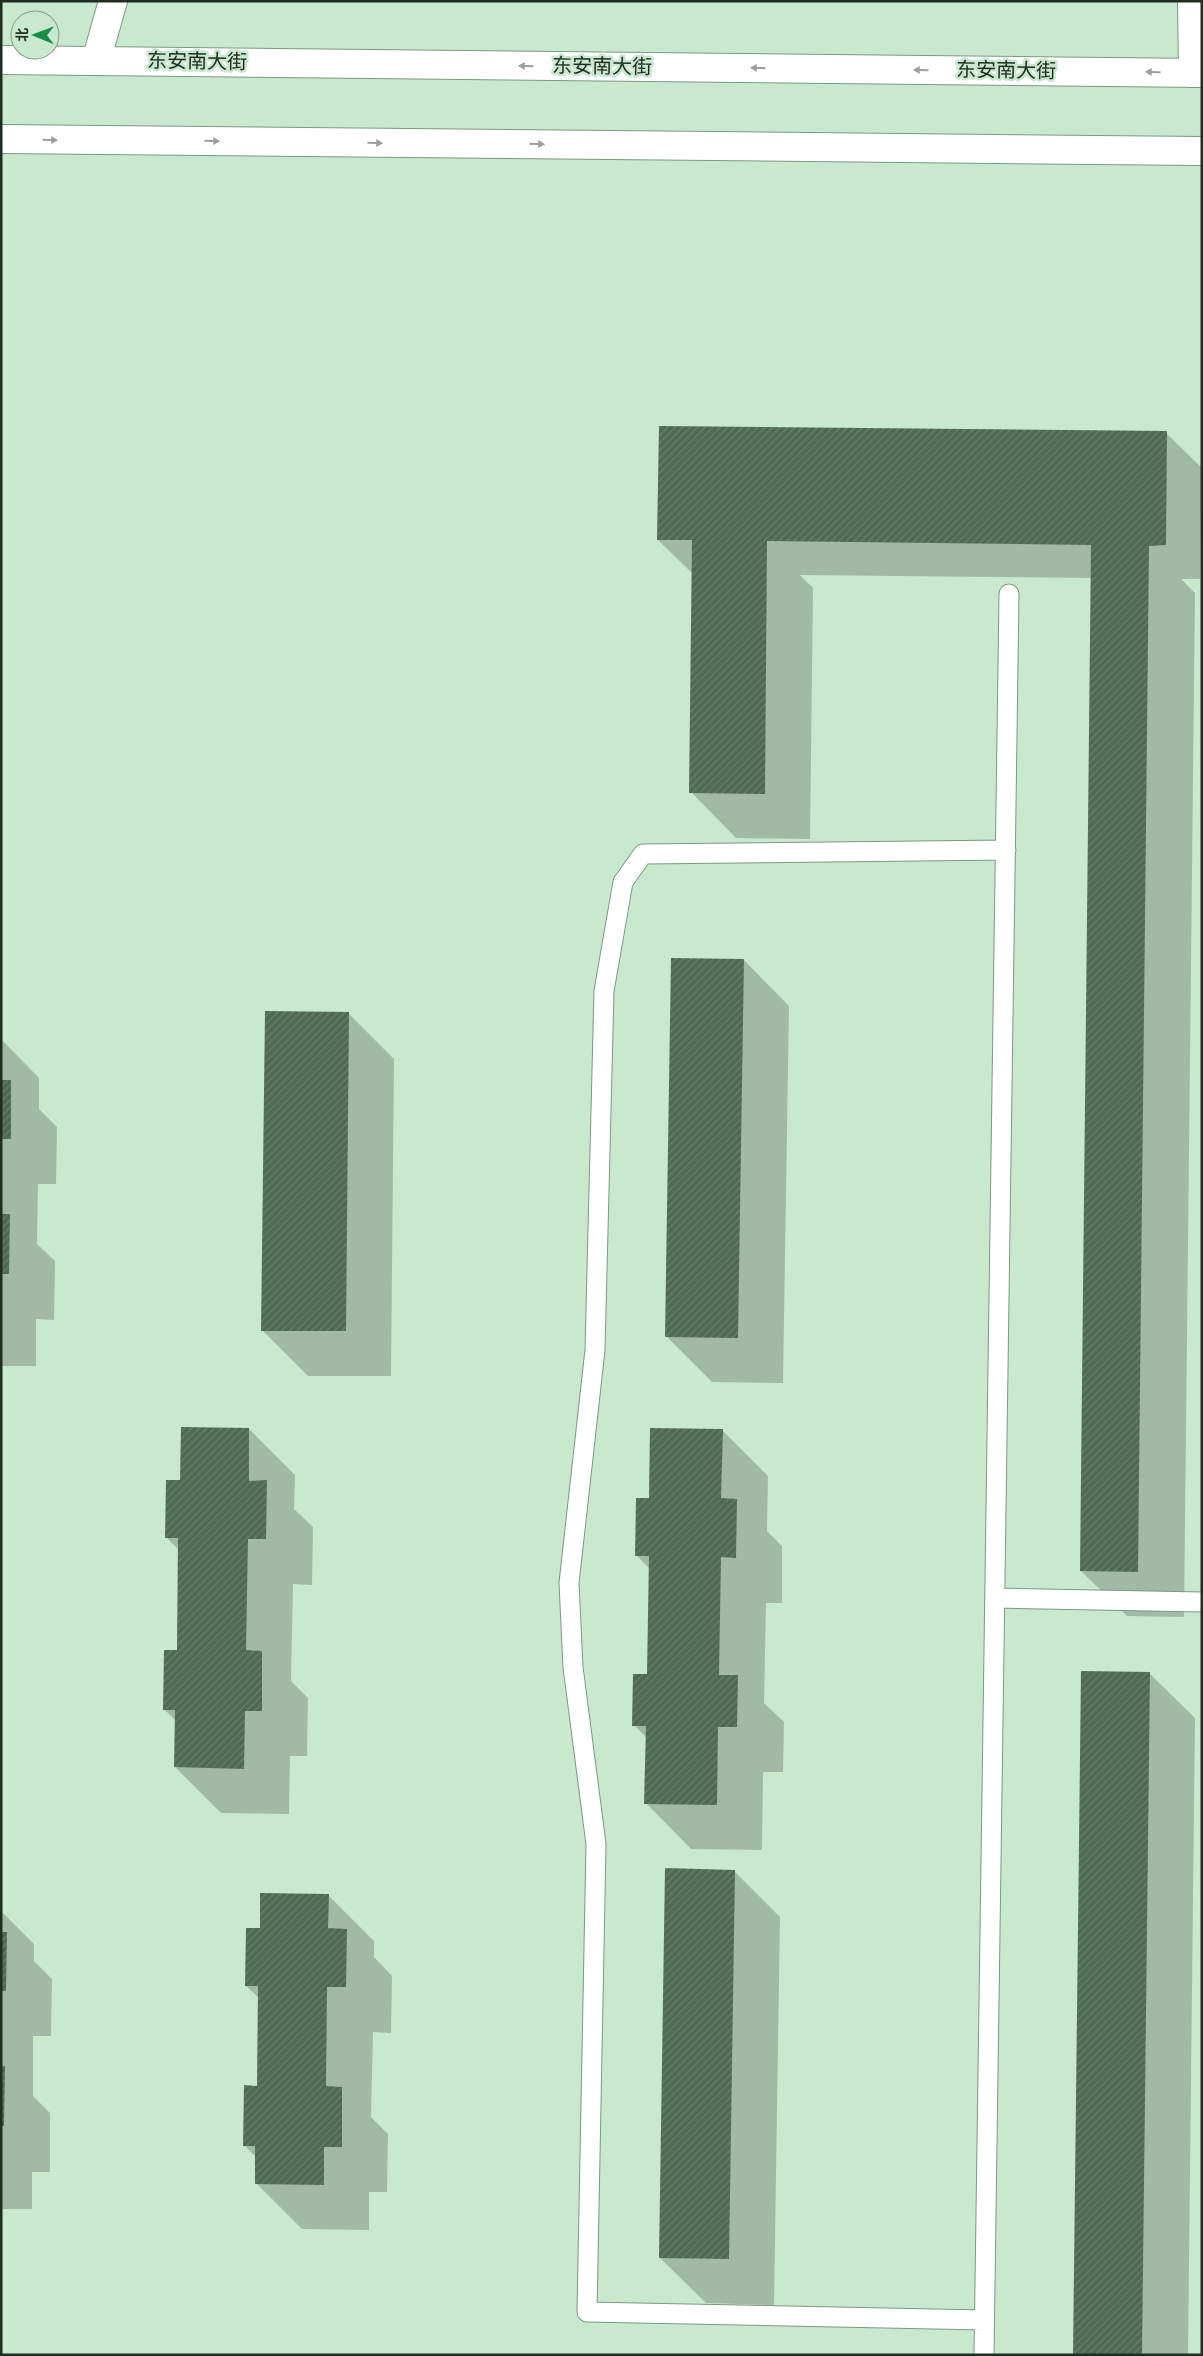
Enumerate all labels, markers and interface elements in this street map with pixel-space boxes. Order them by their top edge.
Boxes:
north arrow [10,10,60,60]
text: 北 [15,28,30,42]
street label: 东安南大街 [147,50,247,73]
street label: 东安南大街 [552,55,652,78]
street label: 东安南大街 [956,59,1056,82]
one-way arrow [517,62,533,70]
one-way arrow [750,64,766,72]
one-way arrow [912,66,928,74]
one-way arrow [1145,68,1161,76]
one-way arrow [42,136,58,144]
one-way arrow [205,137,221,145]
one-way arrow [367,139,383,147]
one-way arrow [530,140,546,148]

